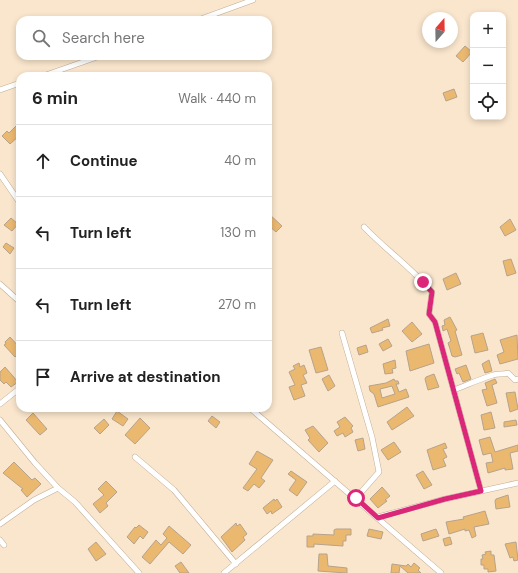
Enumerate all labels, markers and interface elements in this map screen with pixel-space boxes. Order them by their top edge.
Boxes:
north arrow [422,12,458,48]
map controls [470,12,506,120]
button: + [470,12,506,48]
search box [16,16,272,60]
icon: search [30,27,52,49]
text: Search here [62,28,145,48]
button: − [470,48,506,84]
button: locate [470,84,506,120]
text: 6 min [32,87,78,109]
text: Walk · 440 m [178,90,256,107]
icon: ahead [32,150,54,172]
text: Continue [70,151,138,171]
text: 40 m [224,152,256,169]
icon: left [32,222,54,244]
text: Turn left [70,223,131,243]
text: 130 m [220,224,256,241]
route end [414,273,432,291]
icon: left [32,294,54,316]
text: Turn left [70,295,131,315]
text: 270 m [218,296,256,313]
icon: arrive [32,366,54,388]
text: Arrive at destination [70,367,221,387]
route start [347,489,365,507]

